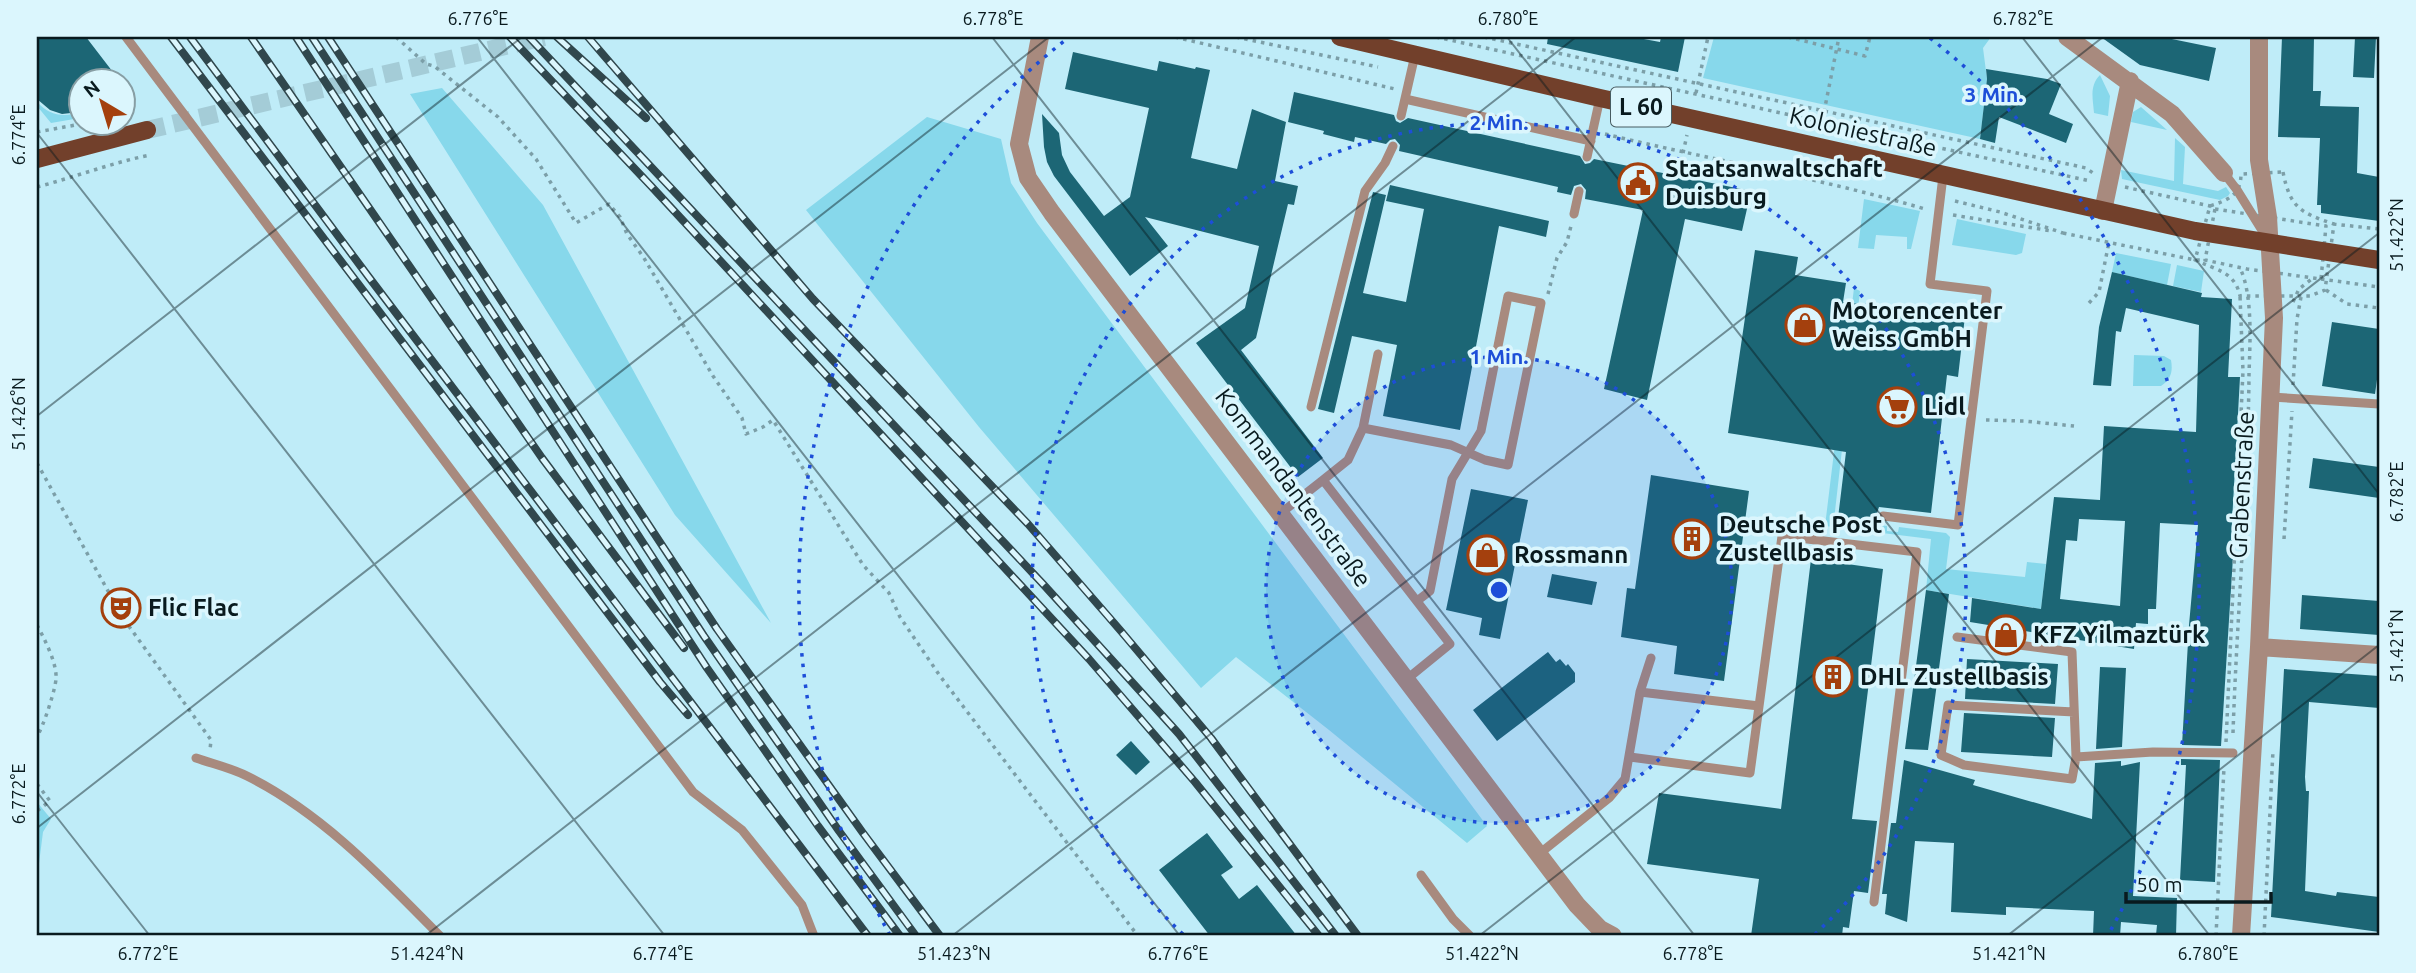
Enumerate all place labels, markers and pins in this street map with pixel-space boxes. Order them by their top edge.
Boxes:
place label: Staatsanwaltschaft Duisburg [1665,155,1883,210]
public building icon: Staatsanwaltschaft Duisburg [1617,162,1659,204]
place label: Motorencenter Weiss GmbH [1832,297,2003,352]
shop icon: Motorencenter Weiss GmbH [1784,304,1826,346]
supermarket icon: Lidl [1876,386,1918,428]
place label: Lidl [1924,393,1966,420]
place label: Deutsche Post Zustellbasis [1719,511,1882,566]
building icon: Deutsche Post Zustellbasis [1671,518,1713,560]
shop icon: Rossmann [1466,534,1508,576]
place label: Rossmann [1514,541,1628,568]
centre of rings [1487,578,1511,602]
theatre icon: Flic Flac [100,587,142,629]
place label: Flic Flac [148,594,239,621]
shop icon: KFZ Yilmaztürk [1985,614,2027,656]
place label: KFZ Yilmaztürk [2033,621,2206,648]
building icon: DHL Zustellbasis [1812,656,1854,698]
place label: DHL Zustellbasis [1860,663,2049,690]

